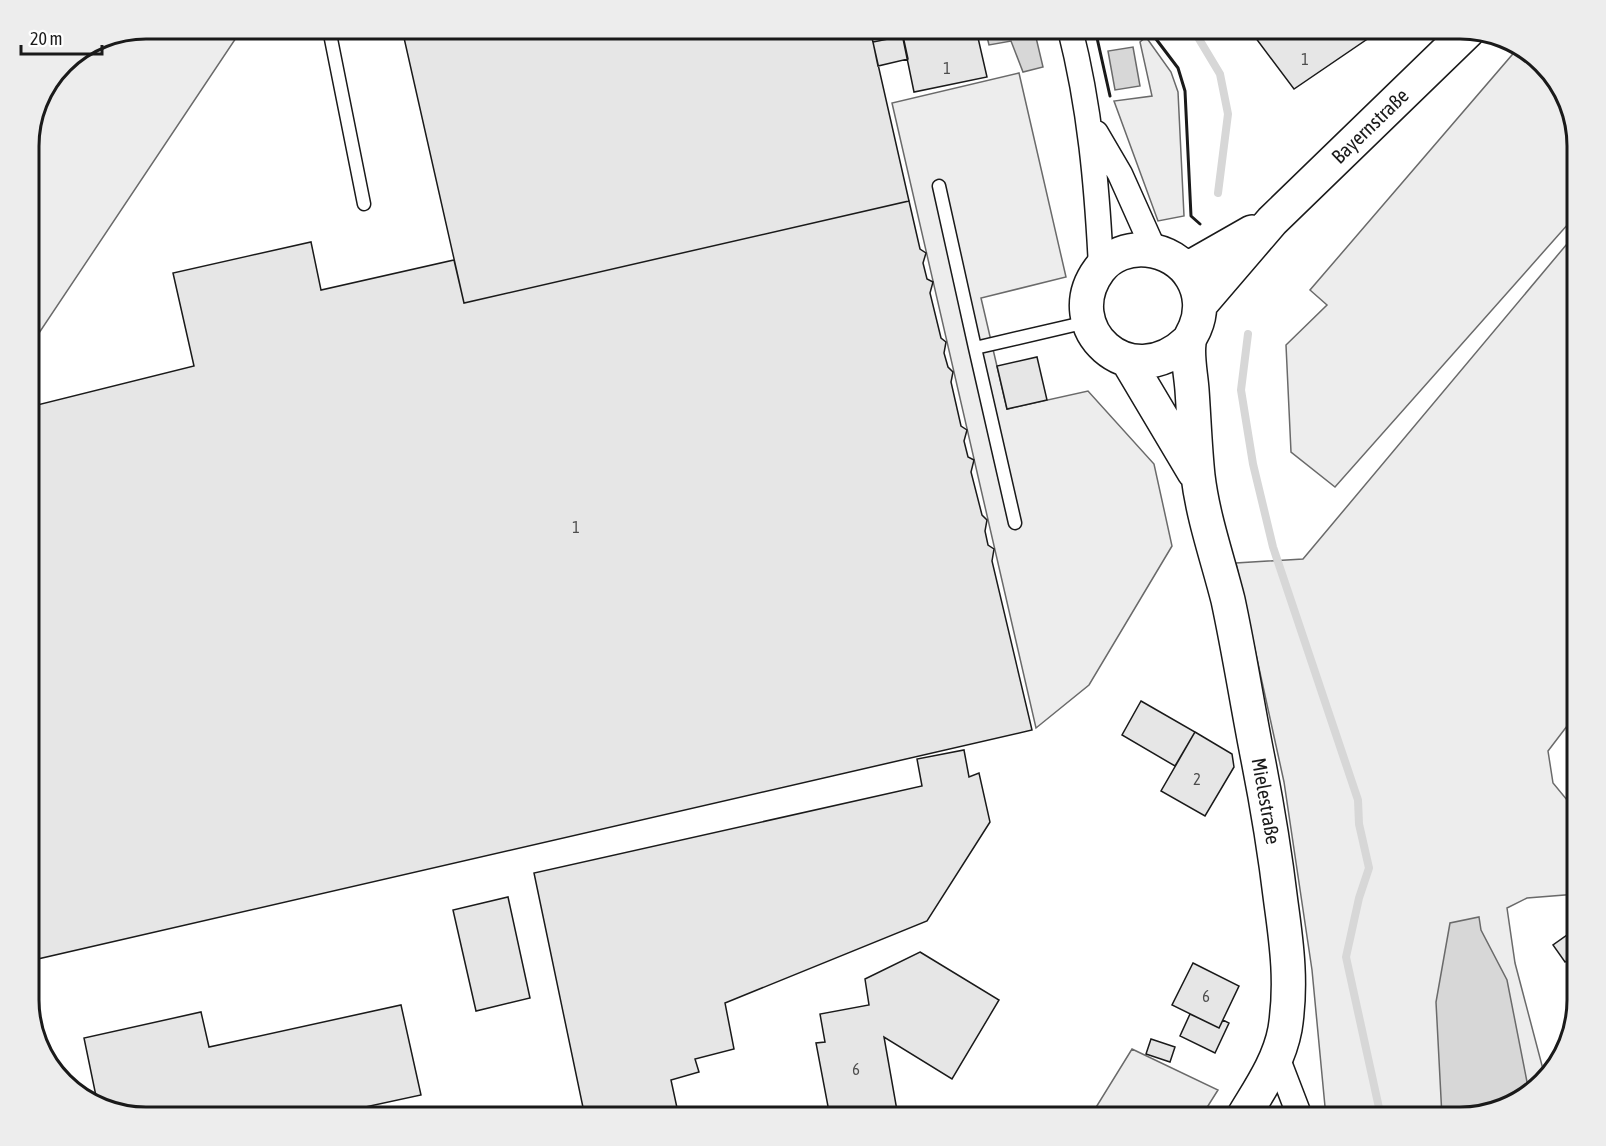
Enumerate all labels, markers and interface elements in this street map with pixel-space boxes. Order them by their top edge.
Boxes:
scale bar [21,18,102,56]
text: 20 m [30,28,62,49]
house number: 1 [1301,50,1309,68]
house number: 1 [943,59,951,77]
street label: Bayernstraße [1327,83,1413,168]
house number: 1 [572,518,580,536]
street label: Mielestraße [1248,756,1285,846]
house number: 2 [1193,770,1201,788]
house number: 6 [1202,987,1210,1005]
house number: 6 [852,1060,860,1078]

